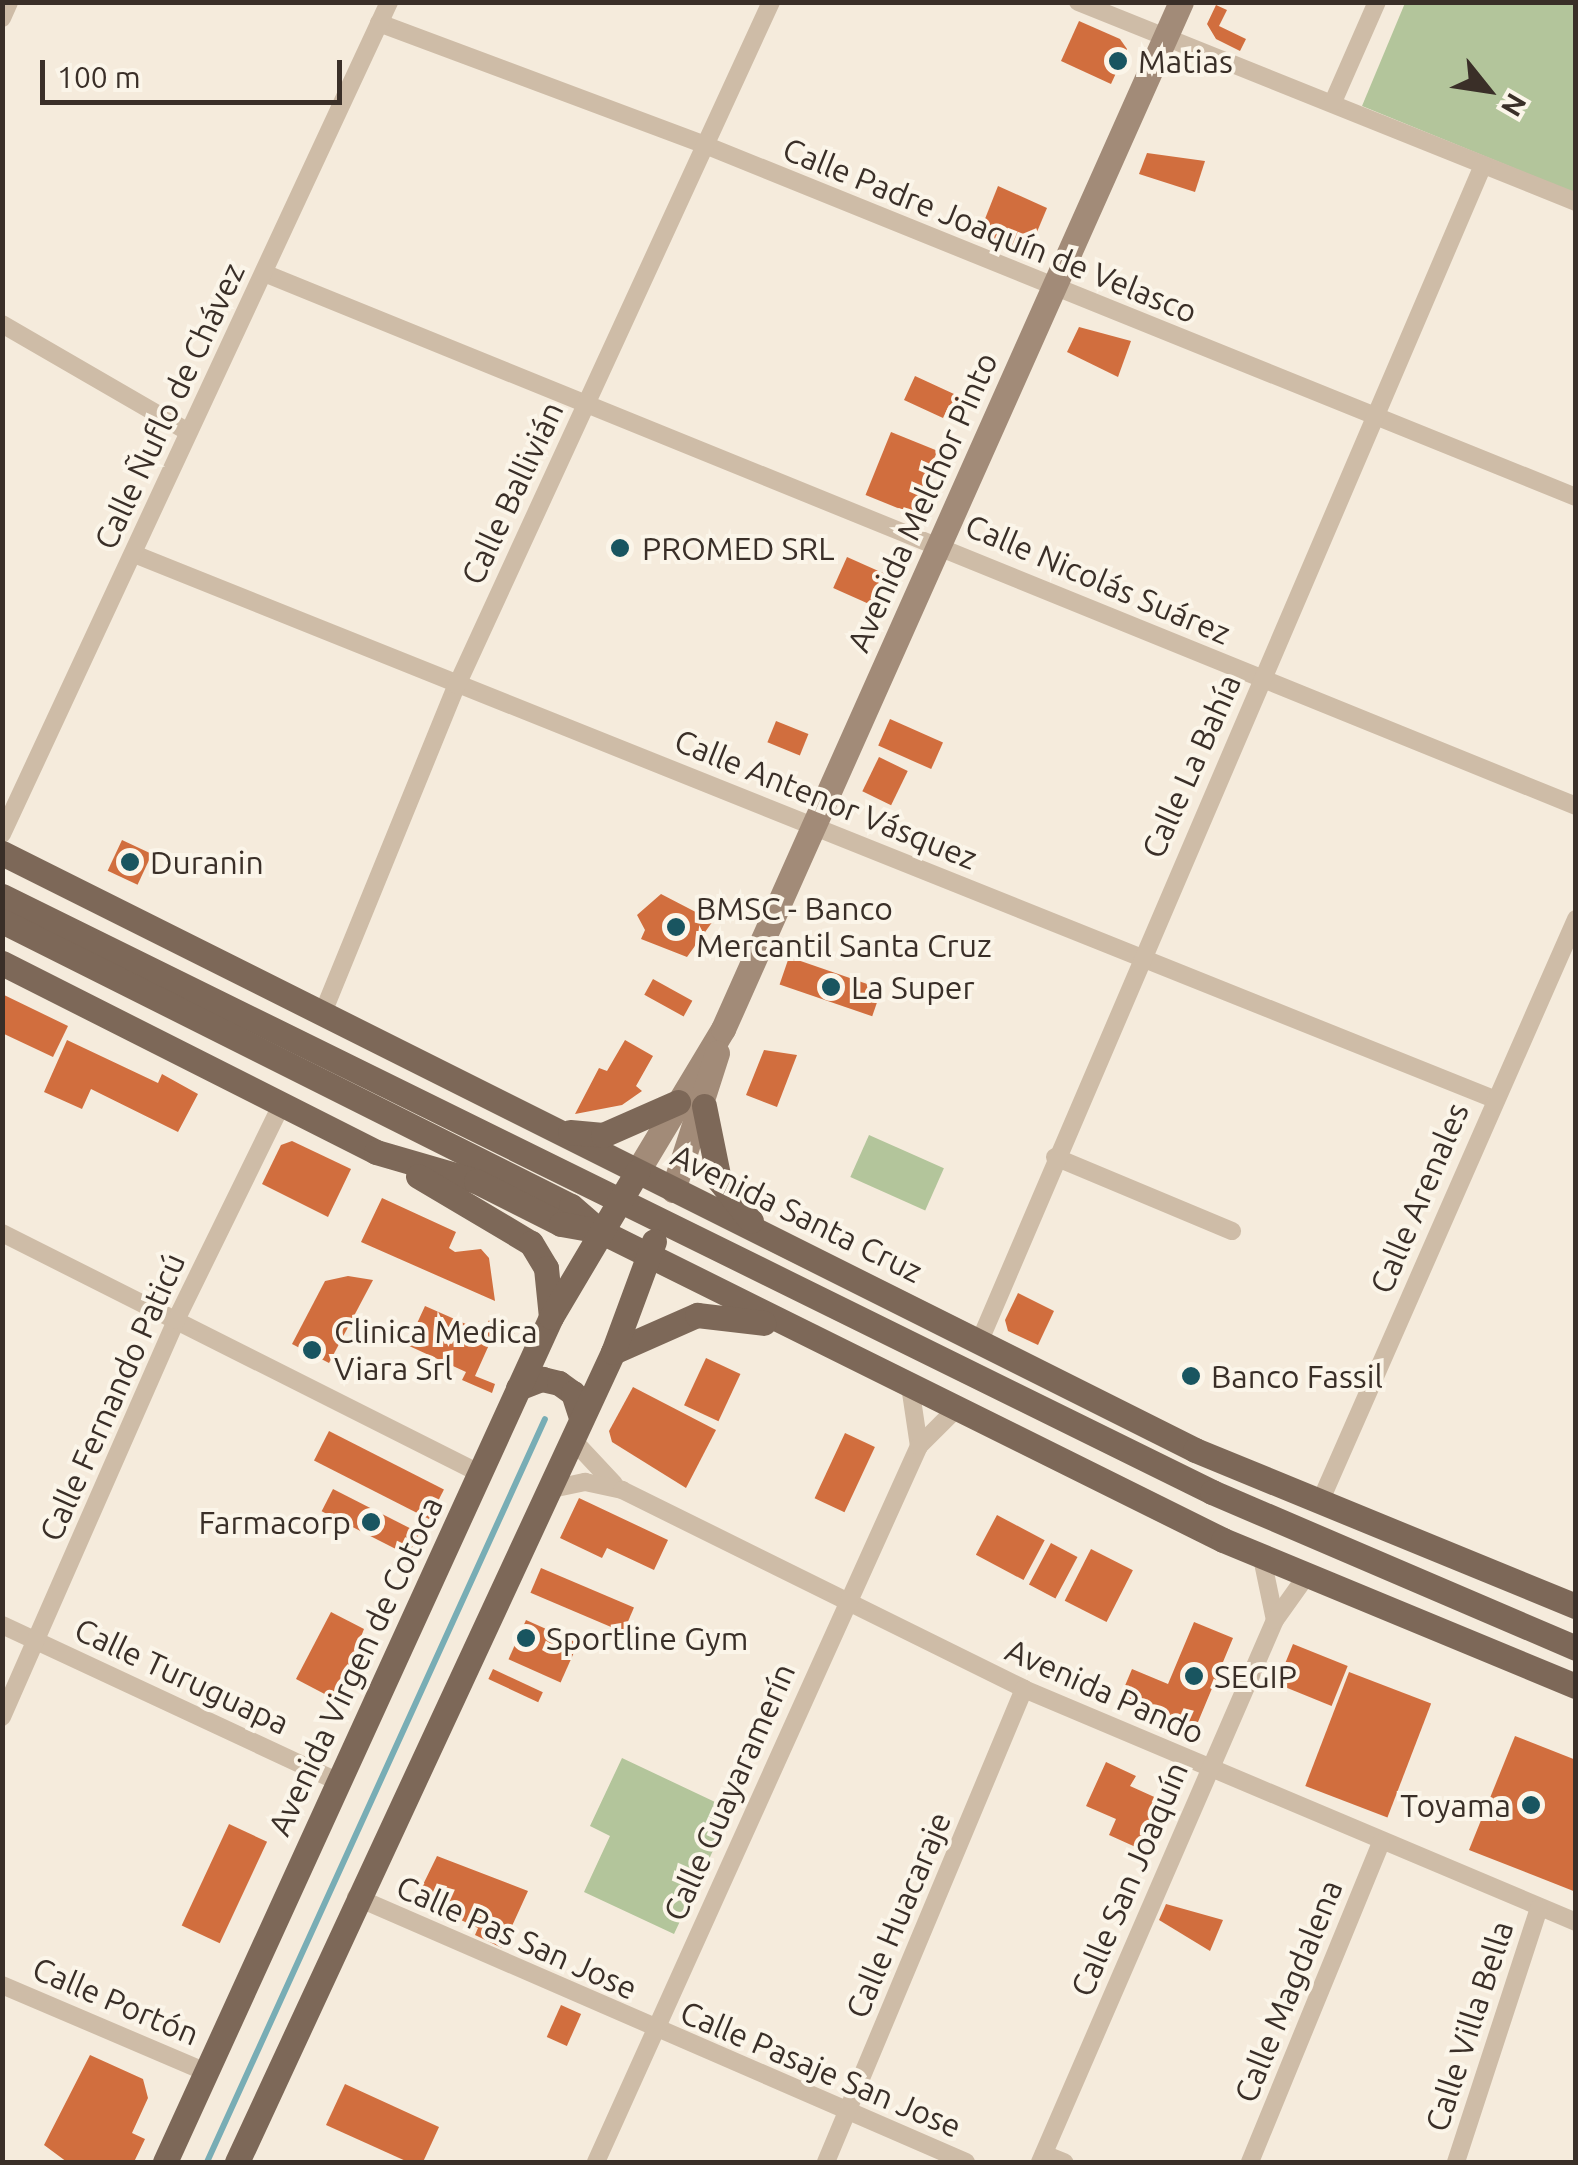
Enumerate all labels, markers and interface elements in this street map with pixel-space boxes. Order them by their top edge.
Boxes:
scale bar [45,40,348,102]
north arrow [1438,40,1538,140]
place label: Matias [1138,42,1233,80]
marker: Matias [1107,50,1129,72]
text: 100 m [57,60,141,94]
text: N [1496,88,1533,122]
street label: Calle Padre Joaquín de Velasco [777,129,1203,331]
street label: Calle Ñuflo de Chávez [86,257,252,555]
street label: Avenida Melchor Pinto [839,346,1005,658]
street label: Calle Ballivián [453,396,571,590]
street label: Calle Nicolás Suárez [960,506,1236,652]
place label: PROMED SRL [642,529,835,567]
marker: PROMED SRL [607,535,633,561]
street label: Calle La Bahía [1133,668,1249,864]
street label: Calle Antenor Vásquez [669,721,983,877]
place label: Duranin [150,843,264,881]
marker: Duranin [119,851,141,873]
place label: BMSC - Banco Mercantil Santa Cruz [696,890,992,965]
marker: BMSC - Banco Mercantil Santa Cruz [665,916,687,938]
place label: La Super [851,968,975,1006]
marker: La Super [820,976,842,998]
street label: Calle Arenales [1362,1097,1476,1299]
street label: Avenida Santa Cruz [665,1136,929,1290]
street label: Calle Fernando Paticú [31,1247,193,1547]
place label: Clinica Medica Viara Srl [334,1313,538,1388]
marker: Clinica Medica Viara Srl [299,1337,325,1363]
place label: Banco Fassil [1211,1357,1383,1395]
marker: Banco Fassil [1180,1365,1202,1387]
street label: Avenida Virgen de Cotoca [260,1490,450,1842]
place label: Farmacorp [198,1503,351,1541]
marker: Farmacorp [360,1511,382,1533]
street label: Calle Turuguapa [69,1610,295,1742]
place label: Sportline Gym [546,1619,748,1657]
marker: Sportline Gym [515,1627,537,1649]
street label: Avenida Pando [1000,1630,1210,1752]
street label: Calle Guayaramerín [655,1657,803,1927]
place label: SEGIP [1214,1657,1297,1695]
marker: SEGIP [1183,1665,1205,1687]
street label: Calle San Joaquín [1062,1756,1196,2002]
place label: Toyama [1400,1786,1511,1824]
marker: Toyama [1520,1794,1542,1816]
street label: Calle Huacaraje [837,1806,959,2024]
street label: Calle Pas San Jose [391,1867,643,2007]
street label: Calle Magdalena [1226,1874,1350,2108]
street label: Calle Villa Bella [1417,1916,1521,2136]
street label: Calle Portón [27,1949,205,2053]
street label: Calle Pasaje San Jose [675,1992,967,2146]

